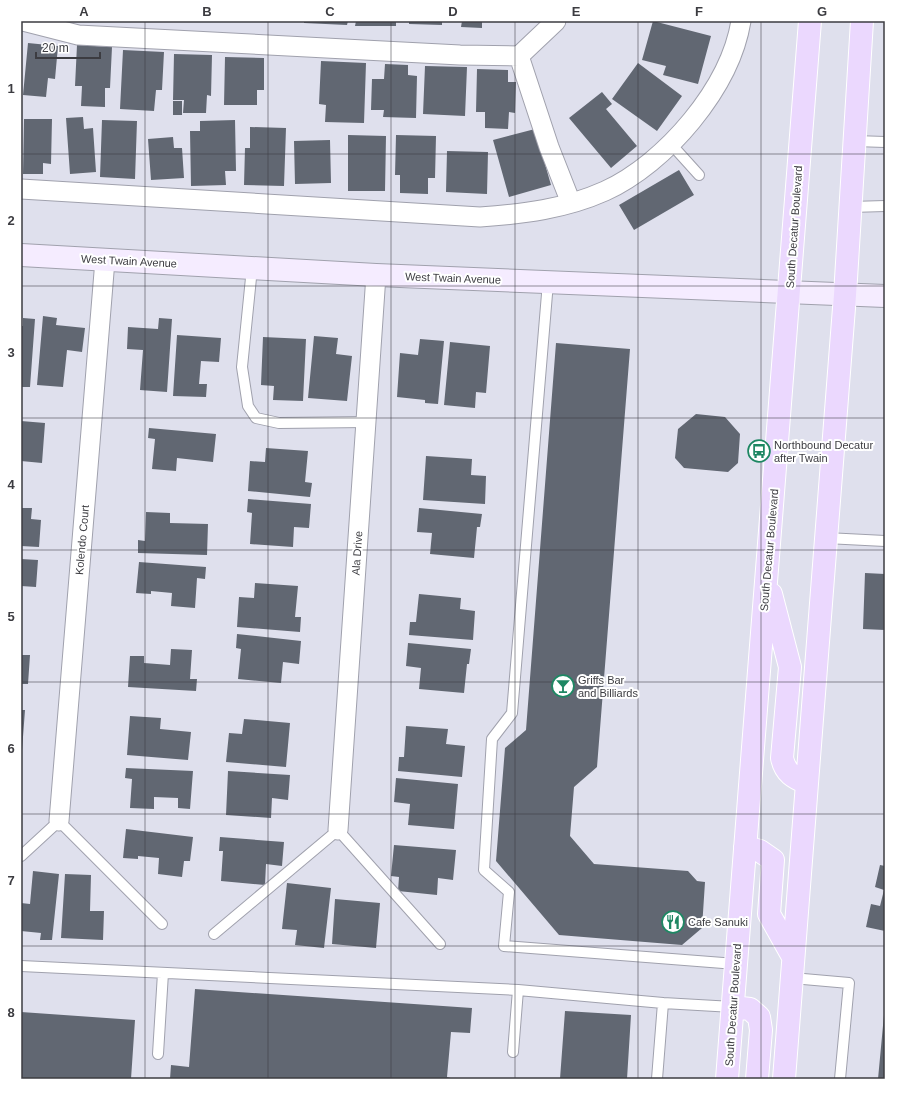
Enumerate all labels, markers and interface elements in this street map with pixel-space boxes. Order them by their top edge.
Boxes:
text: A [79,4,89,19]
text: B [202,4,212,19]
text: C [325,4,335,19]
text: D [448,4,458,19]
text: E [572,4,581,19]
text: F [695,4,703,19]
text: G [817,4,827,19]
scale bar [36,34,100,60]
text: 20 m [42,41,69,55]
text: 1 [7,81,15,96]
street label: South Decatur Boulevard [784,165,804,289]
text: 2 [7,213,15,228]
street label: West Twain Avenue [81,252,177,270]
street label: West Twain Avenue [405,270,501,286]
text: 3 [7,345,15,360]
bus stop icon: Northbound Decatur after Twain [746,438,772,464]
place label: Northbound Decatur after Twain [774,439,873,464]
text: 4 [7,477,15,492]
street label: South Decatur Boulevard [758,488,780,612]
street label: Kolendo Court [73,504,91,576]
street label: Ala Drive [349,530,365,576]
text: 5 [7,609,15,624]
bar icon: Griffs Bar and Billiards [550,673,576,699]
place label: Griffs Bar and Billiards [578,674,638,699]
text: 6 [7,741,15,756]
text: 7 [7,873,15,888]
restaurant icon: Cafe Sanuki [660,909,686,935]
place label: Cafe Sanuki [688,916,748,928]
street label: South Decatur Boulevard [723,943,743,1067]
text: 8 [7,1005,15,1020]

